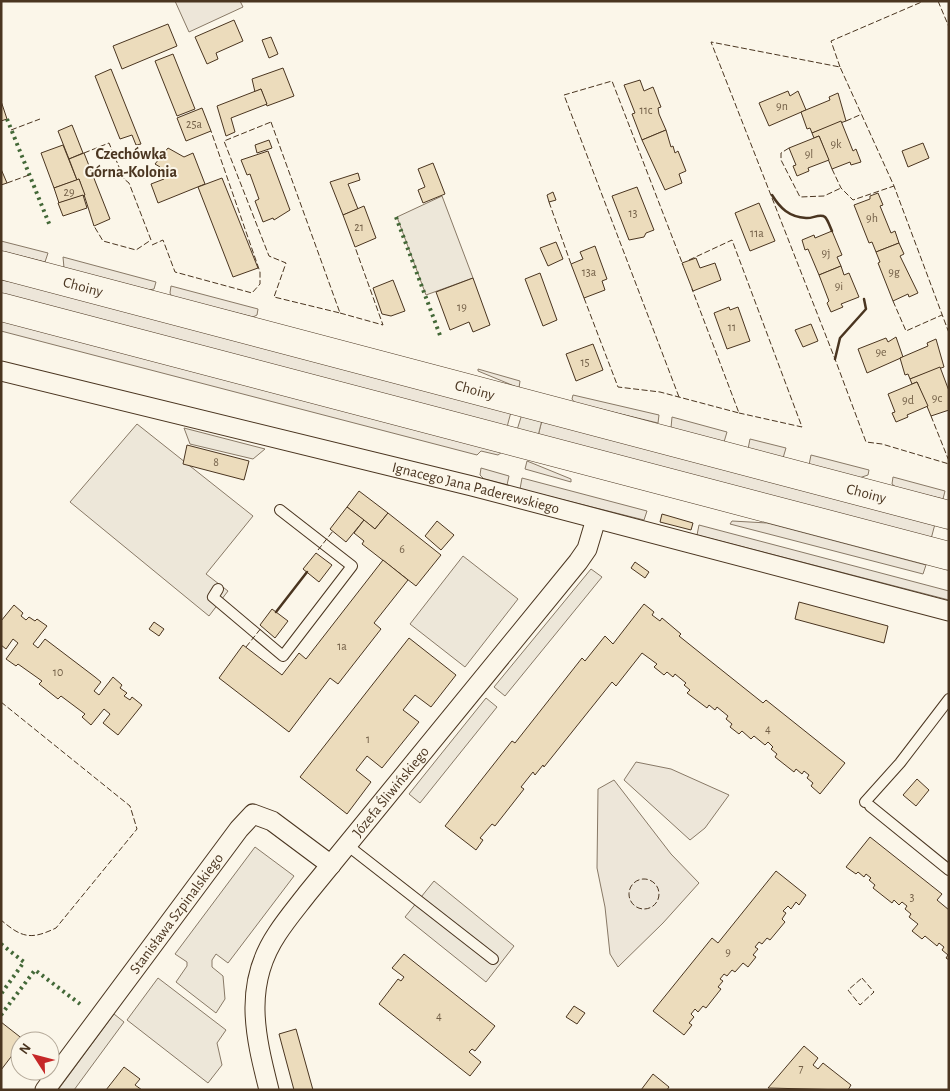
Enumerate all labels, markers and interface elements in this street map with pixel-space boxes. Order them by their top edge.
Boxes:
house number: 9n [776,100,788,112]
house number: 11c [640,104,653,116]
house number: 25a [186,118,202,130]
house number: 9k [830,138,842,150]
district label: Czechówka Górna-Kolonia [85,146,178,180]
house number: 9l [805,148,813,160]
house number: 29 [63,186,75,198]
house number: 13 [628,207,638,219]
house number: 9h [866,212,878,224]
house number: 21 [354,221,364,233]
house number: 11a [750,227,764,239]
house number: 9j [822,247,830,260]
house number: 13a [582,266,597,278]
house number: 9g [888,266,900,278]
street label: Choiny [62,275,105,300]
house number: 9i [835,280,843,292]
house number: 19 [457,301,467,313]
house number: 11 [728,321,736,333]
house number: 9e [875,346,887,358]
house number: 15 [580,356,590,368]
street label: Choiny [453,378,497,403]
house number: 9c [932,392,943,404]
house number: 9d [902,394,914,406]
house number: 8 [213,456,219,468]
street label: Ignacego Jana Paderewskiego [391,460,561,517]
street label: Choiny [845,481,888,506]
house number: 6 [399,543,405,555]
house number: 1a [337,640,347,652]
house number: 10 [53,666,63,678]
house number: 4 [765,723,771,735]
house number: 1 [366,733,370,745]
street label: Józefa Śliwińskiego [350,744,432,840]
street label: Stanisława Szpinalskiego [127,851,226,977]
house number: 3 [910,891,915,903]
house number: 9 [725,946,731,958]
house number: 4 [436,1010,442,1022]
north arrow [10,1031,60,1081]
text: N [17,1041,34,1057]
house number: 7 [798,1062,804,1074]

